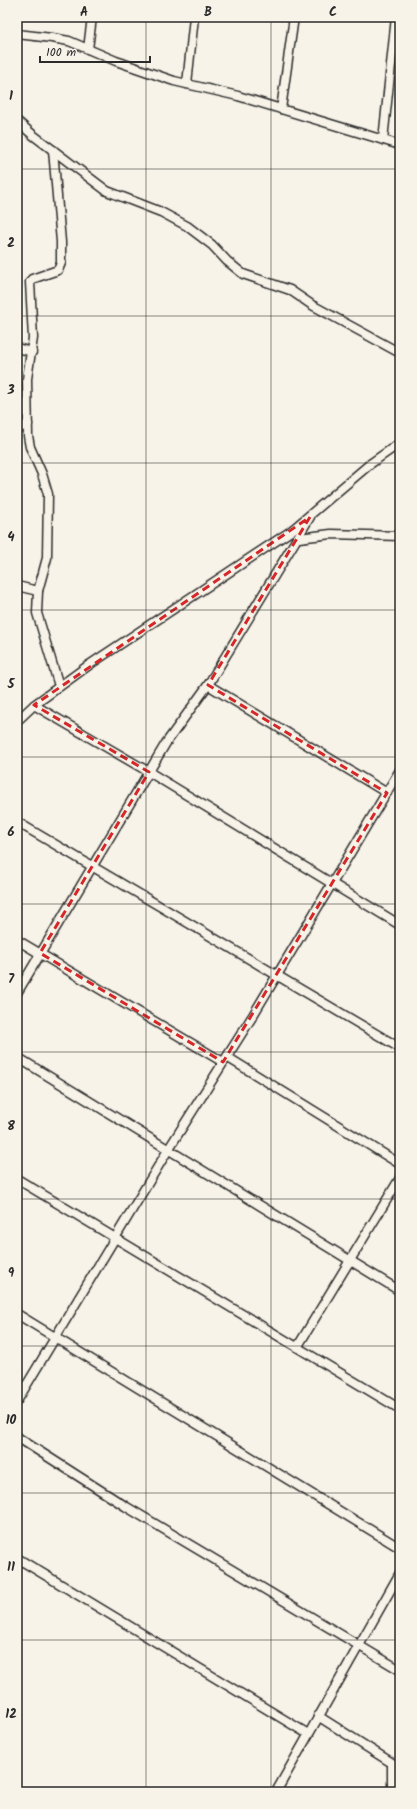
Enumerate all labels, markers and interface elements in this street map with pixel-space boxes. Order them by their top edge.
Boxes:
text: A [80,2,88,23]
text: B [204,2,212,23]
text: C [329,2,337,23]
scale bar [40,38,150,64]
text: 100 m [46,43,77,62]
text: 1 [9,86,13,107]
text: 2 [7,233,15,254]
text: 3 [6,380,15,401]
text: 4 [7,527,15,548]
text: 5 [7,674,16,695]
text: 6 [7,822,15,843]
text: 7 [8,969,15,990]
text: 8 [7,1116,15,1137]
text: 9 [8,1263,15,1284]
text: 10 [6,1410,17,1431]
text: 11 [7,1557,15,1578]
text: 12 [5,1704,17,1725]

